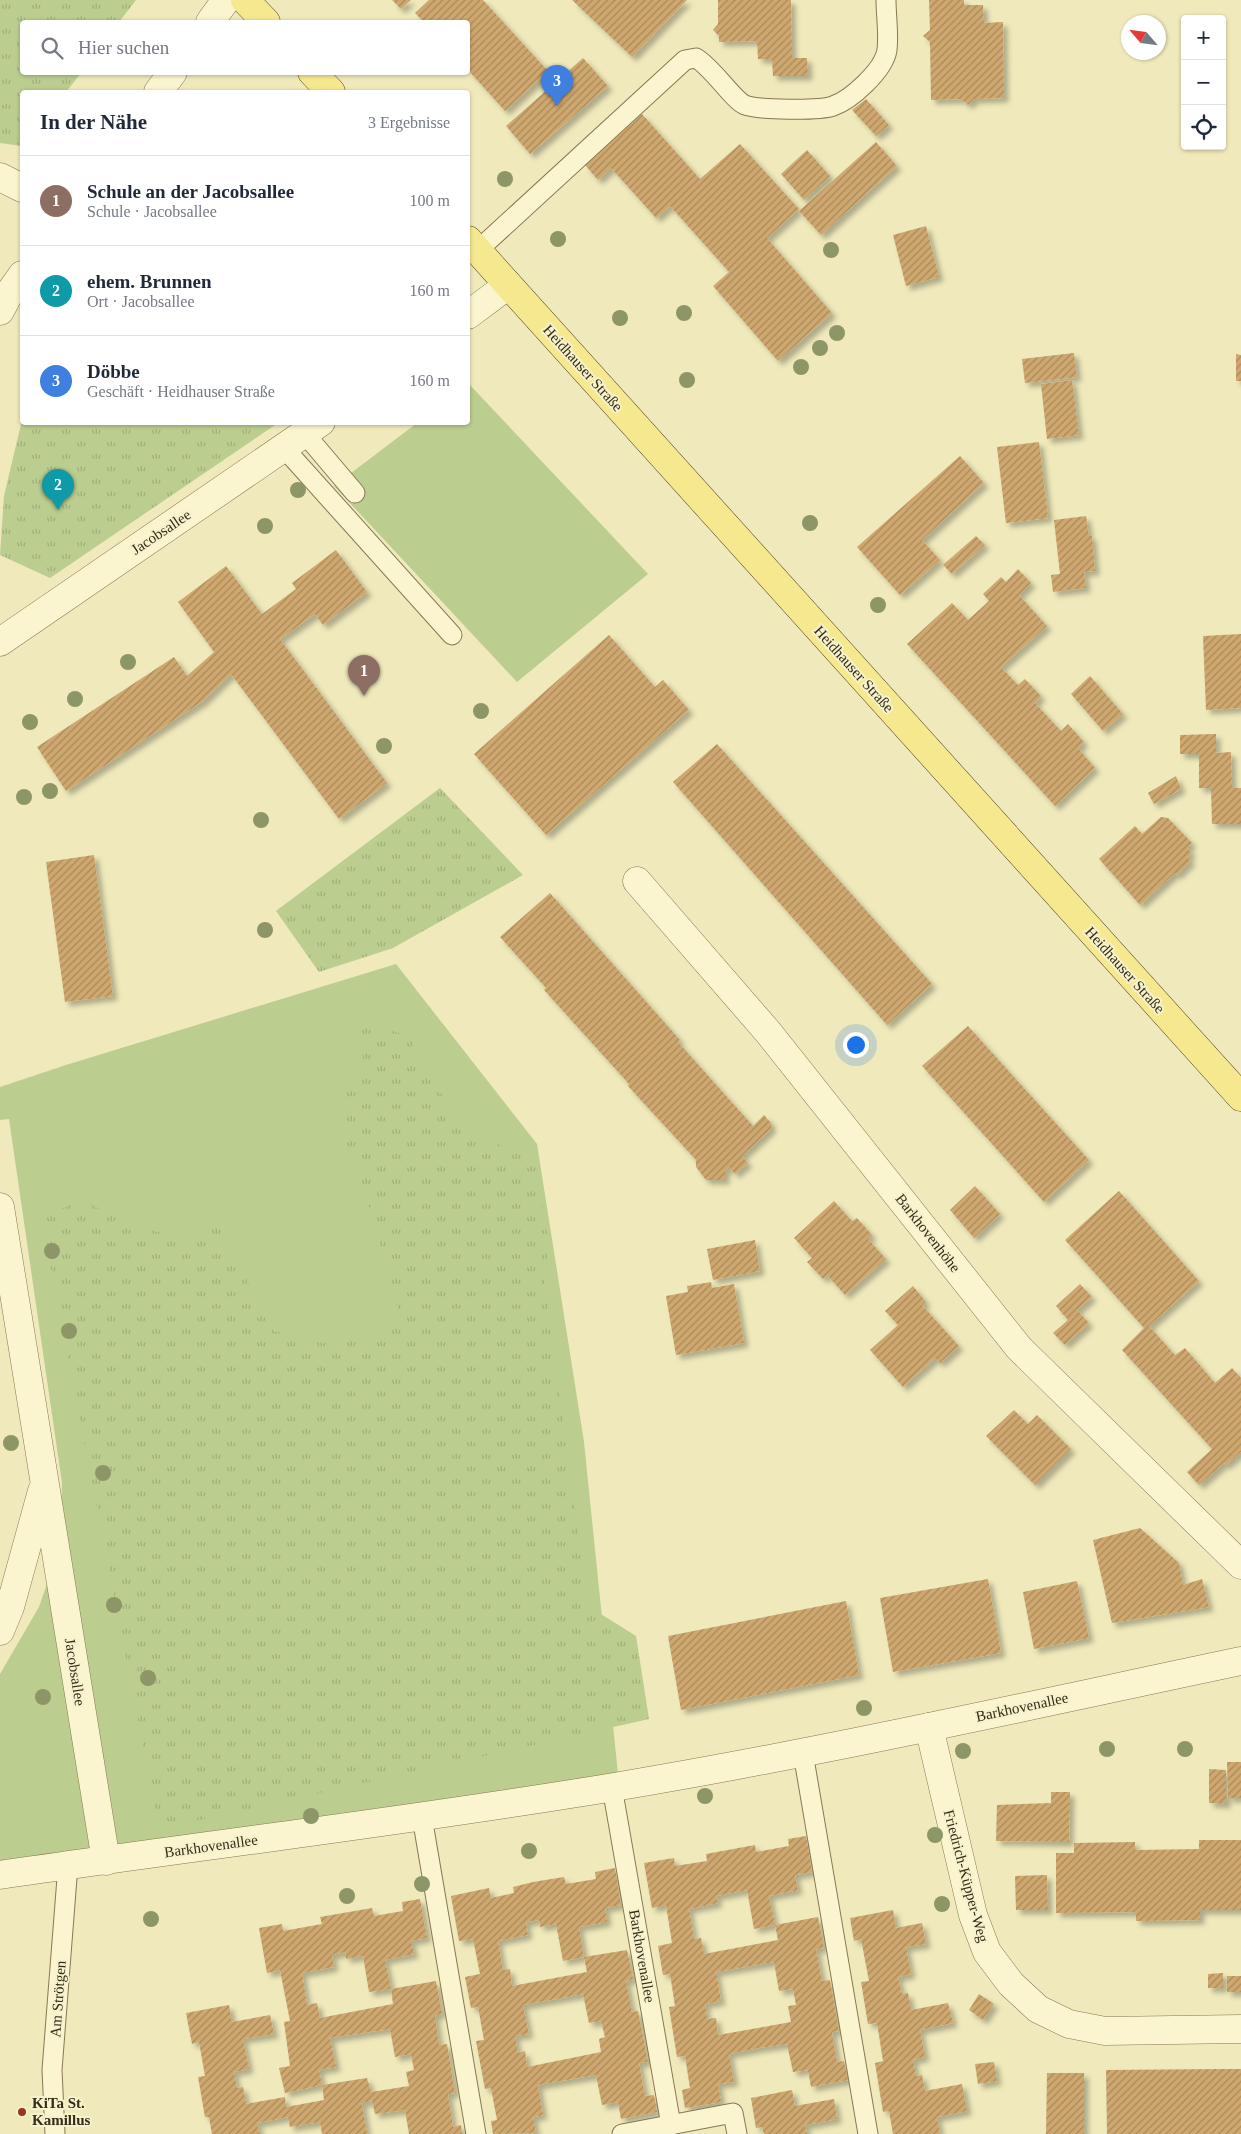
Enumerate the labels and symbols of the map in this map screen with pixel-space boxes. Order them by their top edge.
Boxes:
north arrow [1121,15,1166,60]
pin: 3 [541,65,573,106]
street label: Heidhauser Straße [540,322,626,415]
pin: 2 [42,469,74,510]
street label: Jacobsallee [128,506,194,558]
street label: Heidhauser Straße [811,623,897,716]
pin: 1 [348,655,380,696]
street label: Heidhauser Straße [1082,924,1168,1017]
your location [843,1032,869,1058]
street label: Barkhovenhöhe [892,1191,964,1276]
street label: Jacobsallee [62,1637,88,1707]
street label: Barkhovenallee [974,1689,1070,1725]
street label: Friedrich-Küpper-Weg [941,1808,992,1945]
street label: Barkhovenallee [163,1831,259,1860]
street label: Barkhovenallee [626,1908,658,2004]
street label: Am Strötgen [47,1960,69,2038]
place label: KiTa St. Kamillus [32,2095,91,2128]
marker: KiTa St. Kamillus [16,2106,28,2118]

